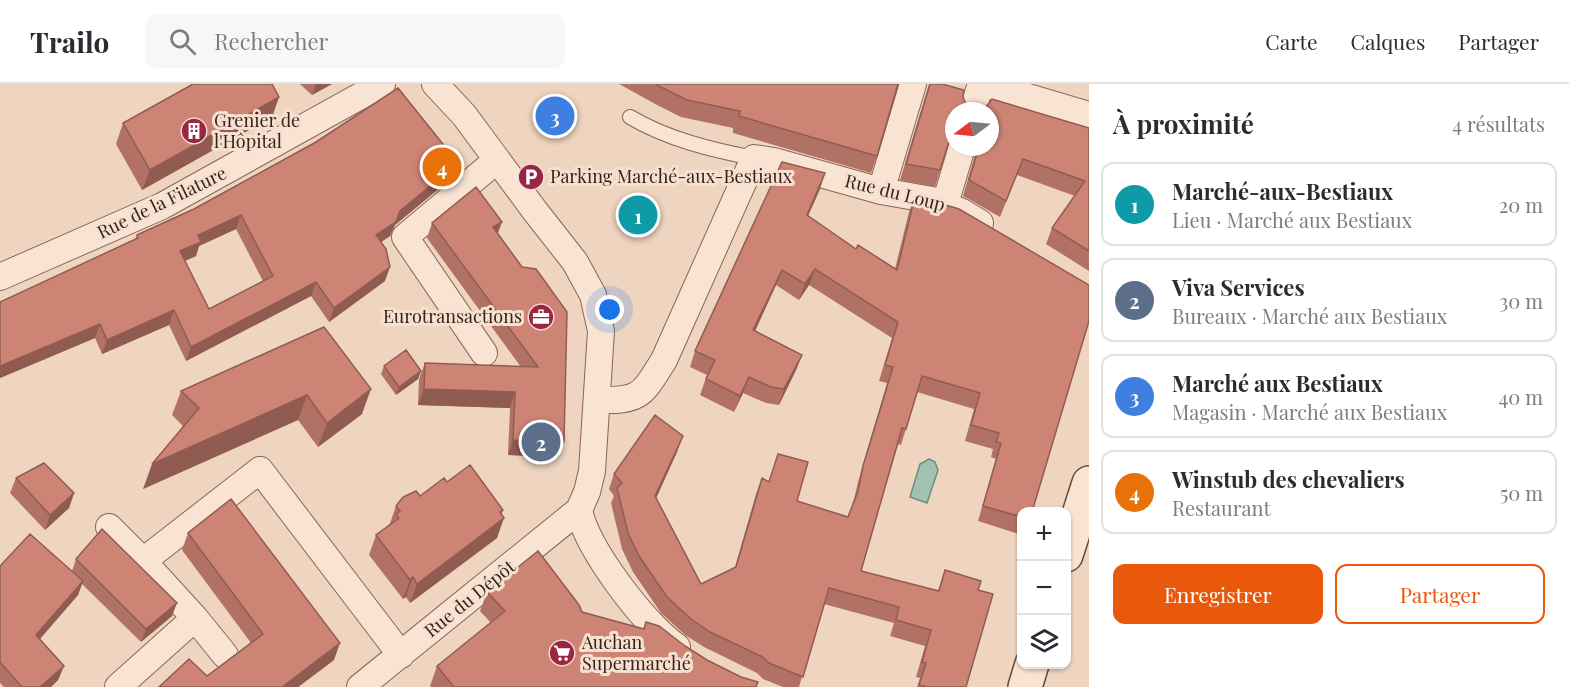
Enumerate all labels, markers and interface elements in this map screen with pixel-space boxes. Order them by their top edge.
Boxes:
search box [145,14,565,68]
text: Trailo [30,23,109,60]
icon: search [166,25,199,58]
text: Rechercher [214,26,328,56]
text: Carte [1265,27,1318,55]
text: Calques [1351,27,1425,55]
text: Partager [1458,27,1539,55]
pin: 3 [536,93,574,138]
north arrow [945,102,999,156]
text: À proximité [1113,106,1254,141]
place label: Grenier de l'Hôpital [214,108,300,153]
text: 4 résultats [1452,110,1545,137]
building icon: Grenier de l'Hôpital [179,116,209,146]
pin: 4 [422,144,462,190]
street label: Rue de la Filature [93,160,230,244]
parking icon: Parking Marché-aux-Bestiaux [516,162,546,192]
place label: Parking Marché-aux-Bestiaux [550,164,793,188]
street label: Rue du Loup [843,168,948,216]
text: Marché-aux-Bestiaux [1172,176,1393,206]
text: 1 [1131,191,1138,218]
text: 20 m [1499,191,1543,218]
pin: 1 [618,192,658,238]
text: Lieu · Marché aux Bestiaux [1172,206,1412,233]
text: Viva Services [1172,272,1305,302]
text: 2 [1129,287,1140,314]
text: 30 m [1499,287,1543,314]
your location [595,295,624,324]
office icon: Eurotransactions [526,302,556,332]
text: Bureaux · Marché aux Bestiaux [1172,302,1447,329]
place label: Eurotransactions [383,304,522,328]
text: Marché aux Bestiaux [1172,368,1383,398]
text: 3 [1130,383,1139,410]
text: 40 m [1498,383,1543,410]
text: Magasin · Marché aux Bestiaux [1172,398,1447,425]
pin: 2 [522,420,560,464]
text: Winstub des chevaliers [1172,464,1405,494]
text: 4 [1129,479,1140,506]
text: 50 m [1500,479,1543,506]
text: Restaurant [1172,494,1271,521]
map controls [1017,507,1071,669]
button: + [1017,507,1071,561]
street label: Rue du Dépôt [419,554,520,642]
button: − [1017,561,1071,615]
button: Enregistrer [1113,564,1323,624]
button: Partager [1335,564,1545,624]
button: layers [1017,615,1071,669]
place label: Auchan Supermarché [581,630,691,675]
supermarket icon: Auchan Supermarché [547,638,577,668]

